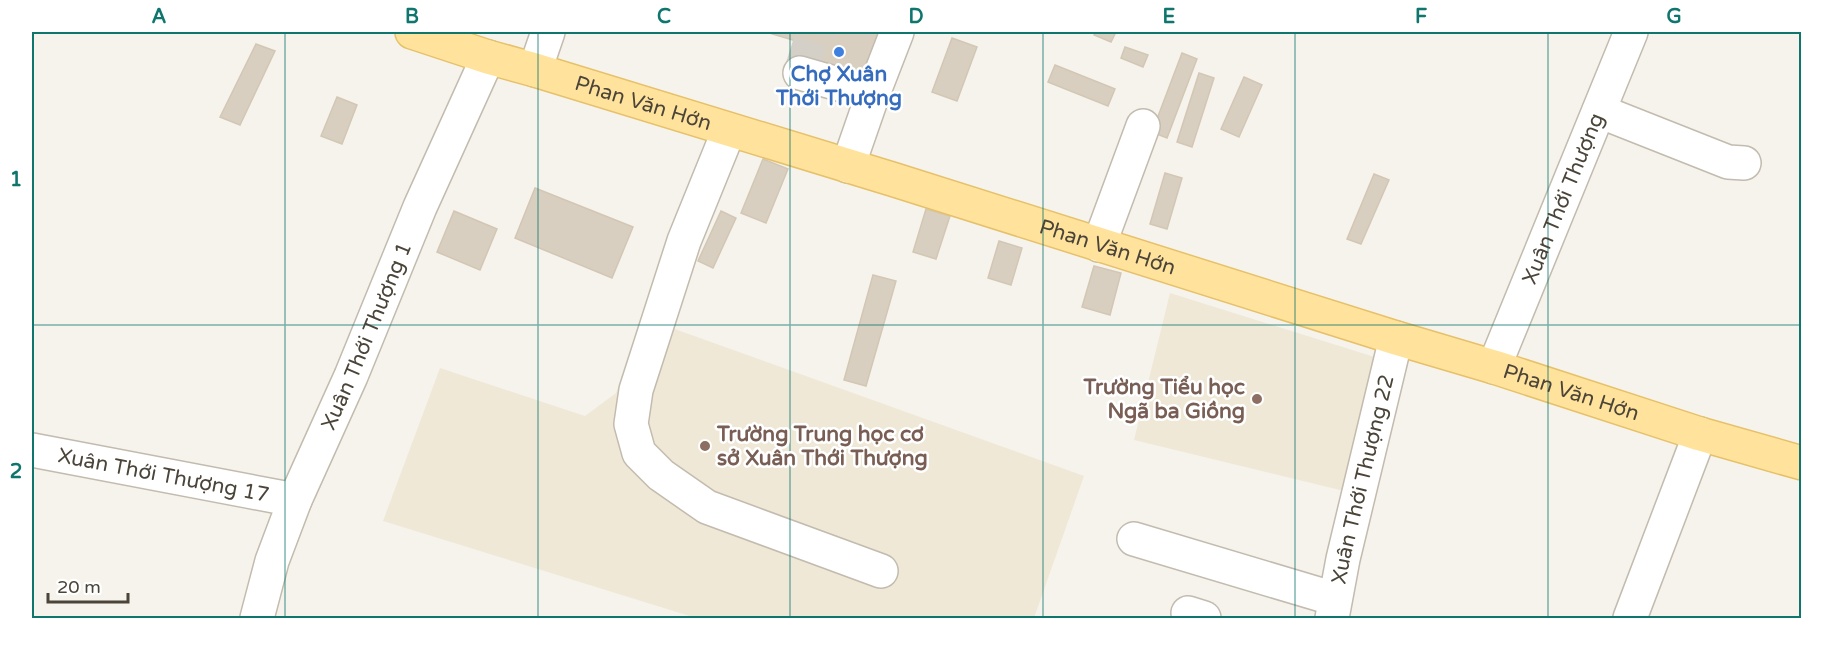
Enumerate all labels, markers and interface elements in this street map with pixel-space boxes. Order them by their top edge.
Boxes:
text: A [152,5,167,29]
text: B [405,5,419,29]
text: C [657,5,671,29]
text: D [908,5,924,29]
text: E [1163,5,1176,29]
text: F [1415,5,1427,29]
text: G [1666,5,1682,29]
marker: Chợ Xuân Thới Thượng [832,45,846,59]
place label: Chợ Xuân Thới Thượng [775,62,902,111]
street label: Phan Văn Hớn [572,71,714,136]
street label: Xuân Thới Thượng [1517,110,1609,288]
text: 1 [10,168,22,192]
street label: Phan Văn Hớn [1036,214,1179,281]
street label: Xuân Thới Thượng 1 [316,239,417,434]
street label: Phan Văn Hớn [1500,359,1642,426]
street label: Xuân Thới Thượng 22 [1327,372,1400,586]
place label: Trường Tiểu học Ngã ba Giồng [1082,375,1245,424]
marker: Trường Tiểu học Ngã ba Giồng [1250,392,1264,406]
place label: Trường Trung học cơ sở Xuân Thới Thượng [716,422,928,471]
marker: Trường Trung học cơ sở Xuân Thới Thượng [698,439,712,453]
street label: Xuân Thới Thượng 17 [56,443,271,508]
text: 2 [10,460,22,484]
scale bar [48,566,128,604]
text: 20 m [57,576,101,598]

